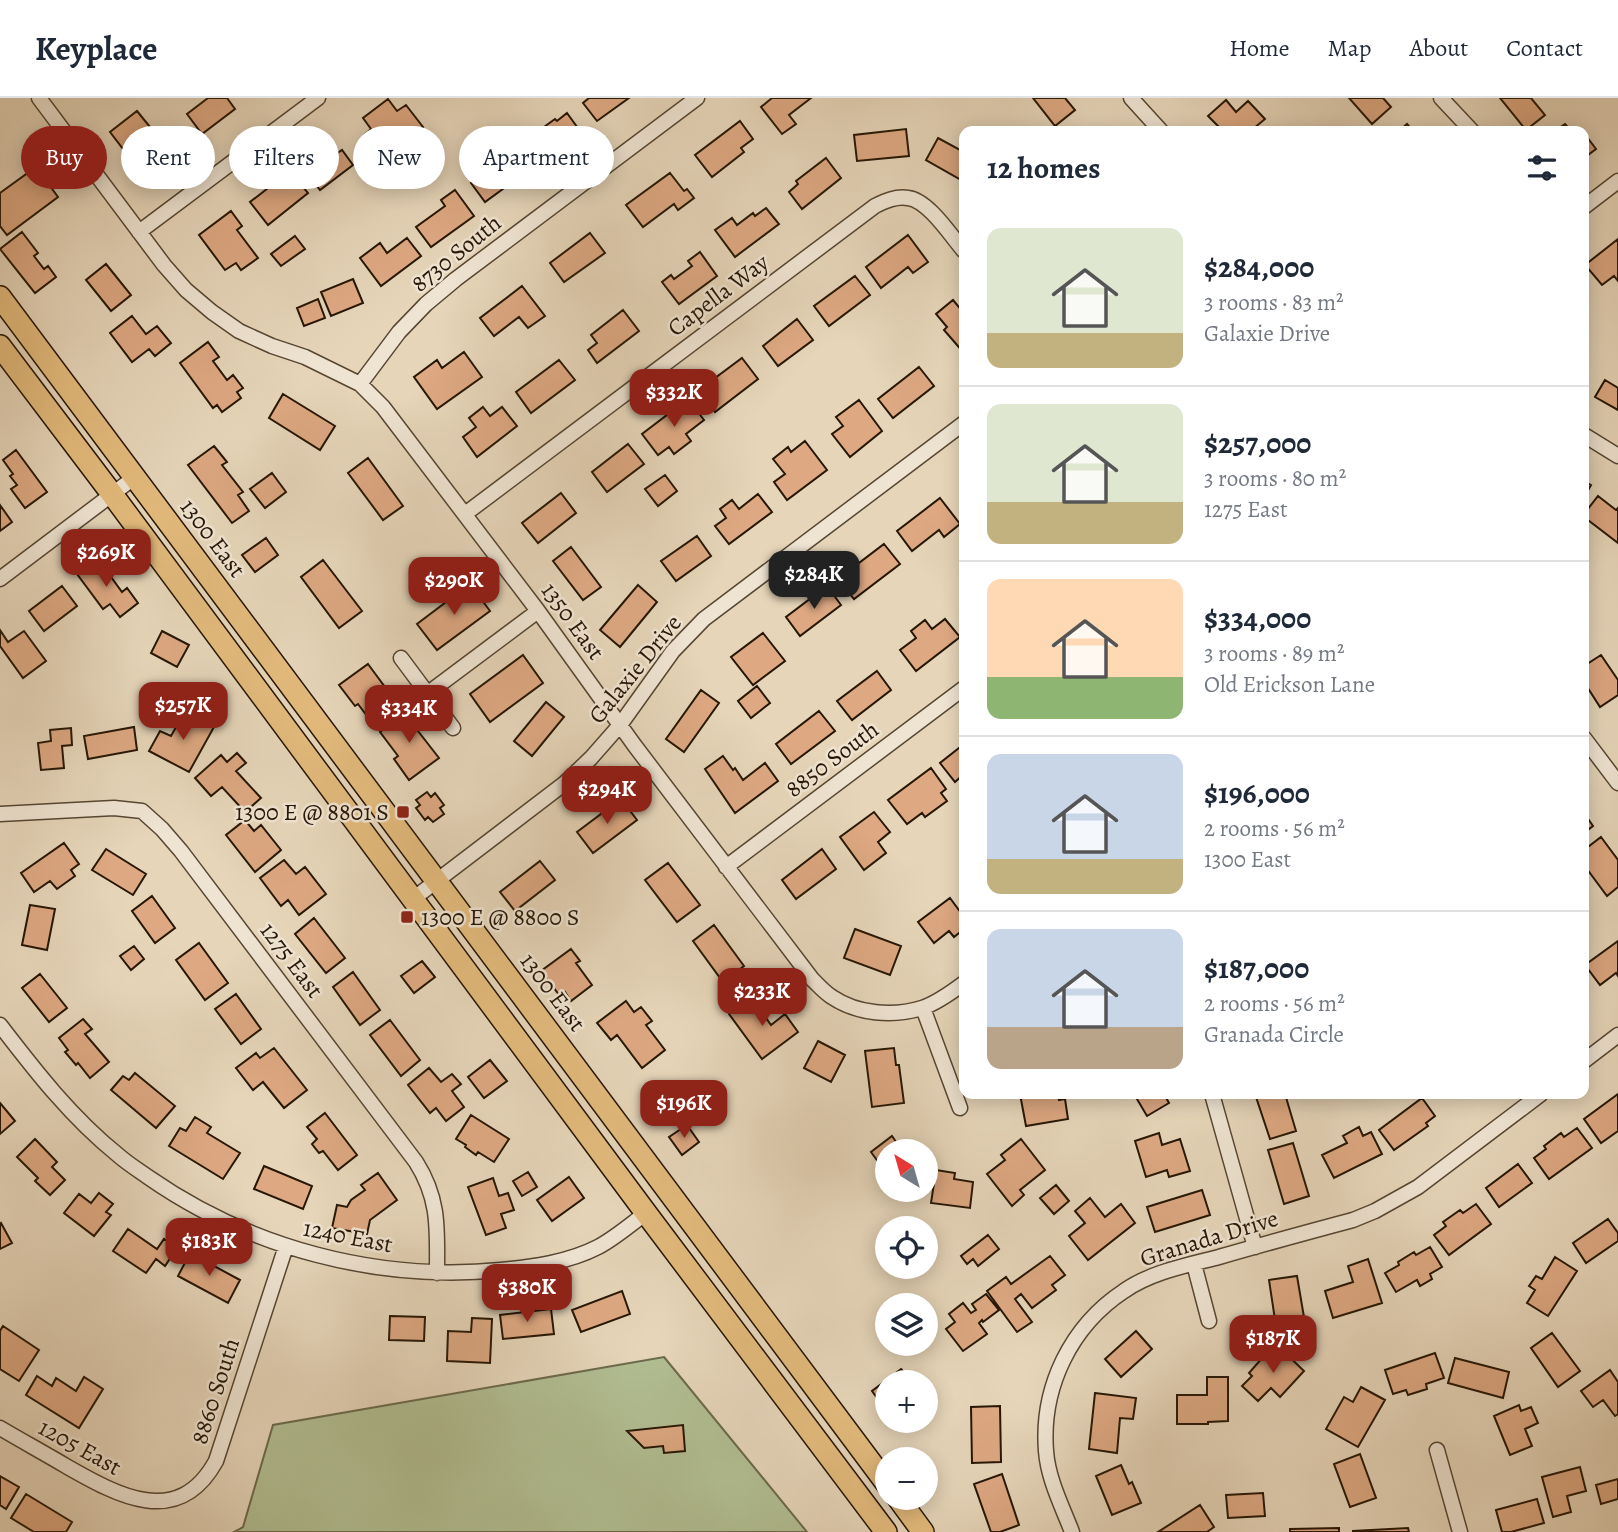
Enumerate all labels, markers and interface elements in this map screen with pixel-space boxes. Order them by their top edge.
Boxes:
text: Keyplace [35,26,157,71]
text: Home [1229,32,1290,64]
text: Map [1328,32,1372,64]
text: About [1410,32,1468,64]
text: Contact [1506,32,1583,64]
chip: Buy [21,126,107,189]
chip: Rent [121,126,215,189]
chip: Filters [229,126,339,189]
chip: New [353,126,445,189]
chip: Apartment [459,126,614,189]
text: 12 homes [987,148,1100,188]
icon: filters [1523,149,1561,187]
street label: 8730 South [404,207,508,299]
street label: Capella Way [661,246,775,344]
text: $284,000 [1204,247,1314,287]
icon: home [1043,256,1127,340]
text: 3 rooms · 83 m² [1204,287,1344,318]
text: Galaxie Drive [1204,318,1330,349]
pin: $332K [625,370,723,429]
text: $332K [646,376,702,407]
text: $257,000 [1204,423,1311,463]
icon: home [1043,432,1127,516]
text: 3 rooms · 80 m² [1204,463,1346,494]
street label: 1300 East [173,492,253,584]
text: 1275 East [1204,494,1288,525]
pin: $269K [57,530,155,589]
text: $269K [77,536,135,567]
pin: $284K [765,552,863,611]
pin: $290K [405,558,503,617]
text: $284K [785,558,843,589]
text: $290K [424,564,484,595]
street label: 1350 East [534,576,612,666]
text: $334,000 [1204,598,1311,638]
icon: home [1043,607,1127,691]
street label: Galaxie Drive [581,608,689,730]
text: 3 rooms · 89 m² [1204,638,1345,669]
text: Old Erickson Lane [1204,669,1375,700]
pin: $257K [134,682,232,742]
pin: $334K [360,686,458,745]
text: $257K [155,689,211,720]
text: $334K [381,692,437,723]
street label: 8850 South [779,713,885,805]
pin: $294K [558,766,656,826]
text: $294K [578,773,636,804]
text: $196,000 [1204,773,1310,813]
icon: home [1043,782,1127,866]
place label: 1300 E @ 8801 S [235,796,389,828]
marker: 1300 E @ 8801 S [395,804,411,820]
text: 2 rooms · 56 m² [1204,813,1345,844]
text: 1300 East [1204,844,1291,875]
place label: 1300 E @ 8800 S [421,901,580,933]
marker: 1300 E @ 8800 S [399,909,415,925]
street label: 1275 East [253,916,331,1005]
street label: 1300 East [513,946,593,1038]
text: $187,000 [1204,948,1309,988]
icon: home [1043,957,1127,1041]
pin: $233K [713,968,811,1028]
text: $233K [734,975,790,1006]
text: 2 rooms · 56 m² [1204,988,1345,1019]
text: Granada Circle [1204,1019,1344,1050]
pin: $196K [635,1080,733,1140]
text: $196K [656,1087,712,1118]
north arrow [875,1139,938,1202]
map controls [875,1139,938,1510]
street label: Granada Drive [1136,1202,1282,1274]
street label: 1240 East [301,1212,396,1260]
button: locate [875,1216,938,1279]
pin: $183K [160,1218,258,1278]
text: $183K [182,1225,237,1256]
pin: $380K [478,1264,576,1324]
text: $380K [498,1271,556,1302]
button: layers [875,1293,938,1356]
pin: $187K [1224,1316,1322,1375]
text: $187K [1246,1322,1300,1353]
street label: 8860 South [183,1334,247,1448]
button: + [875,1370,938,1433]
street label: 1205 East [33,1411,127,1483]
button: − [875,1447,938,1510]

